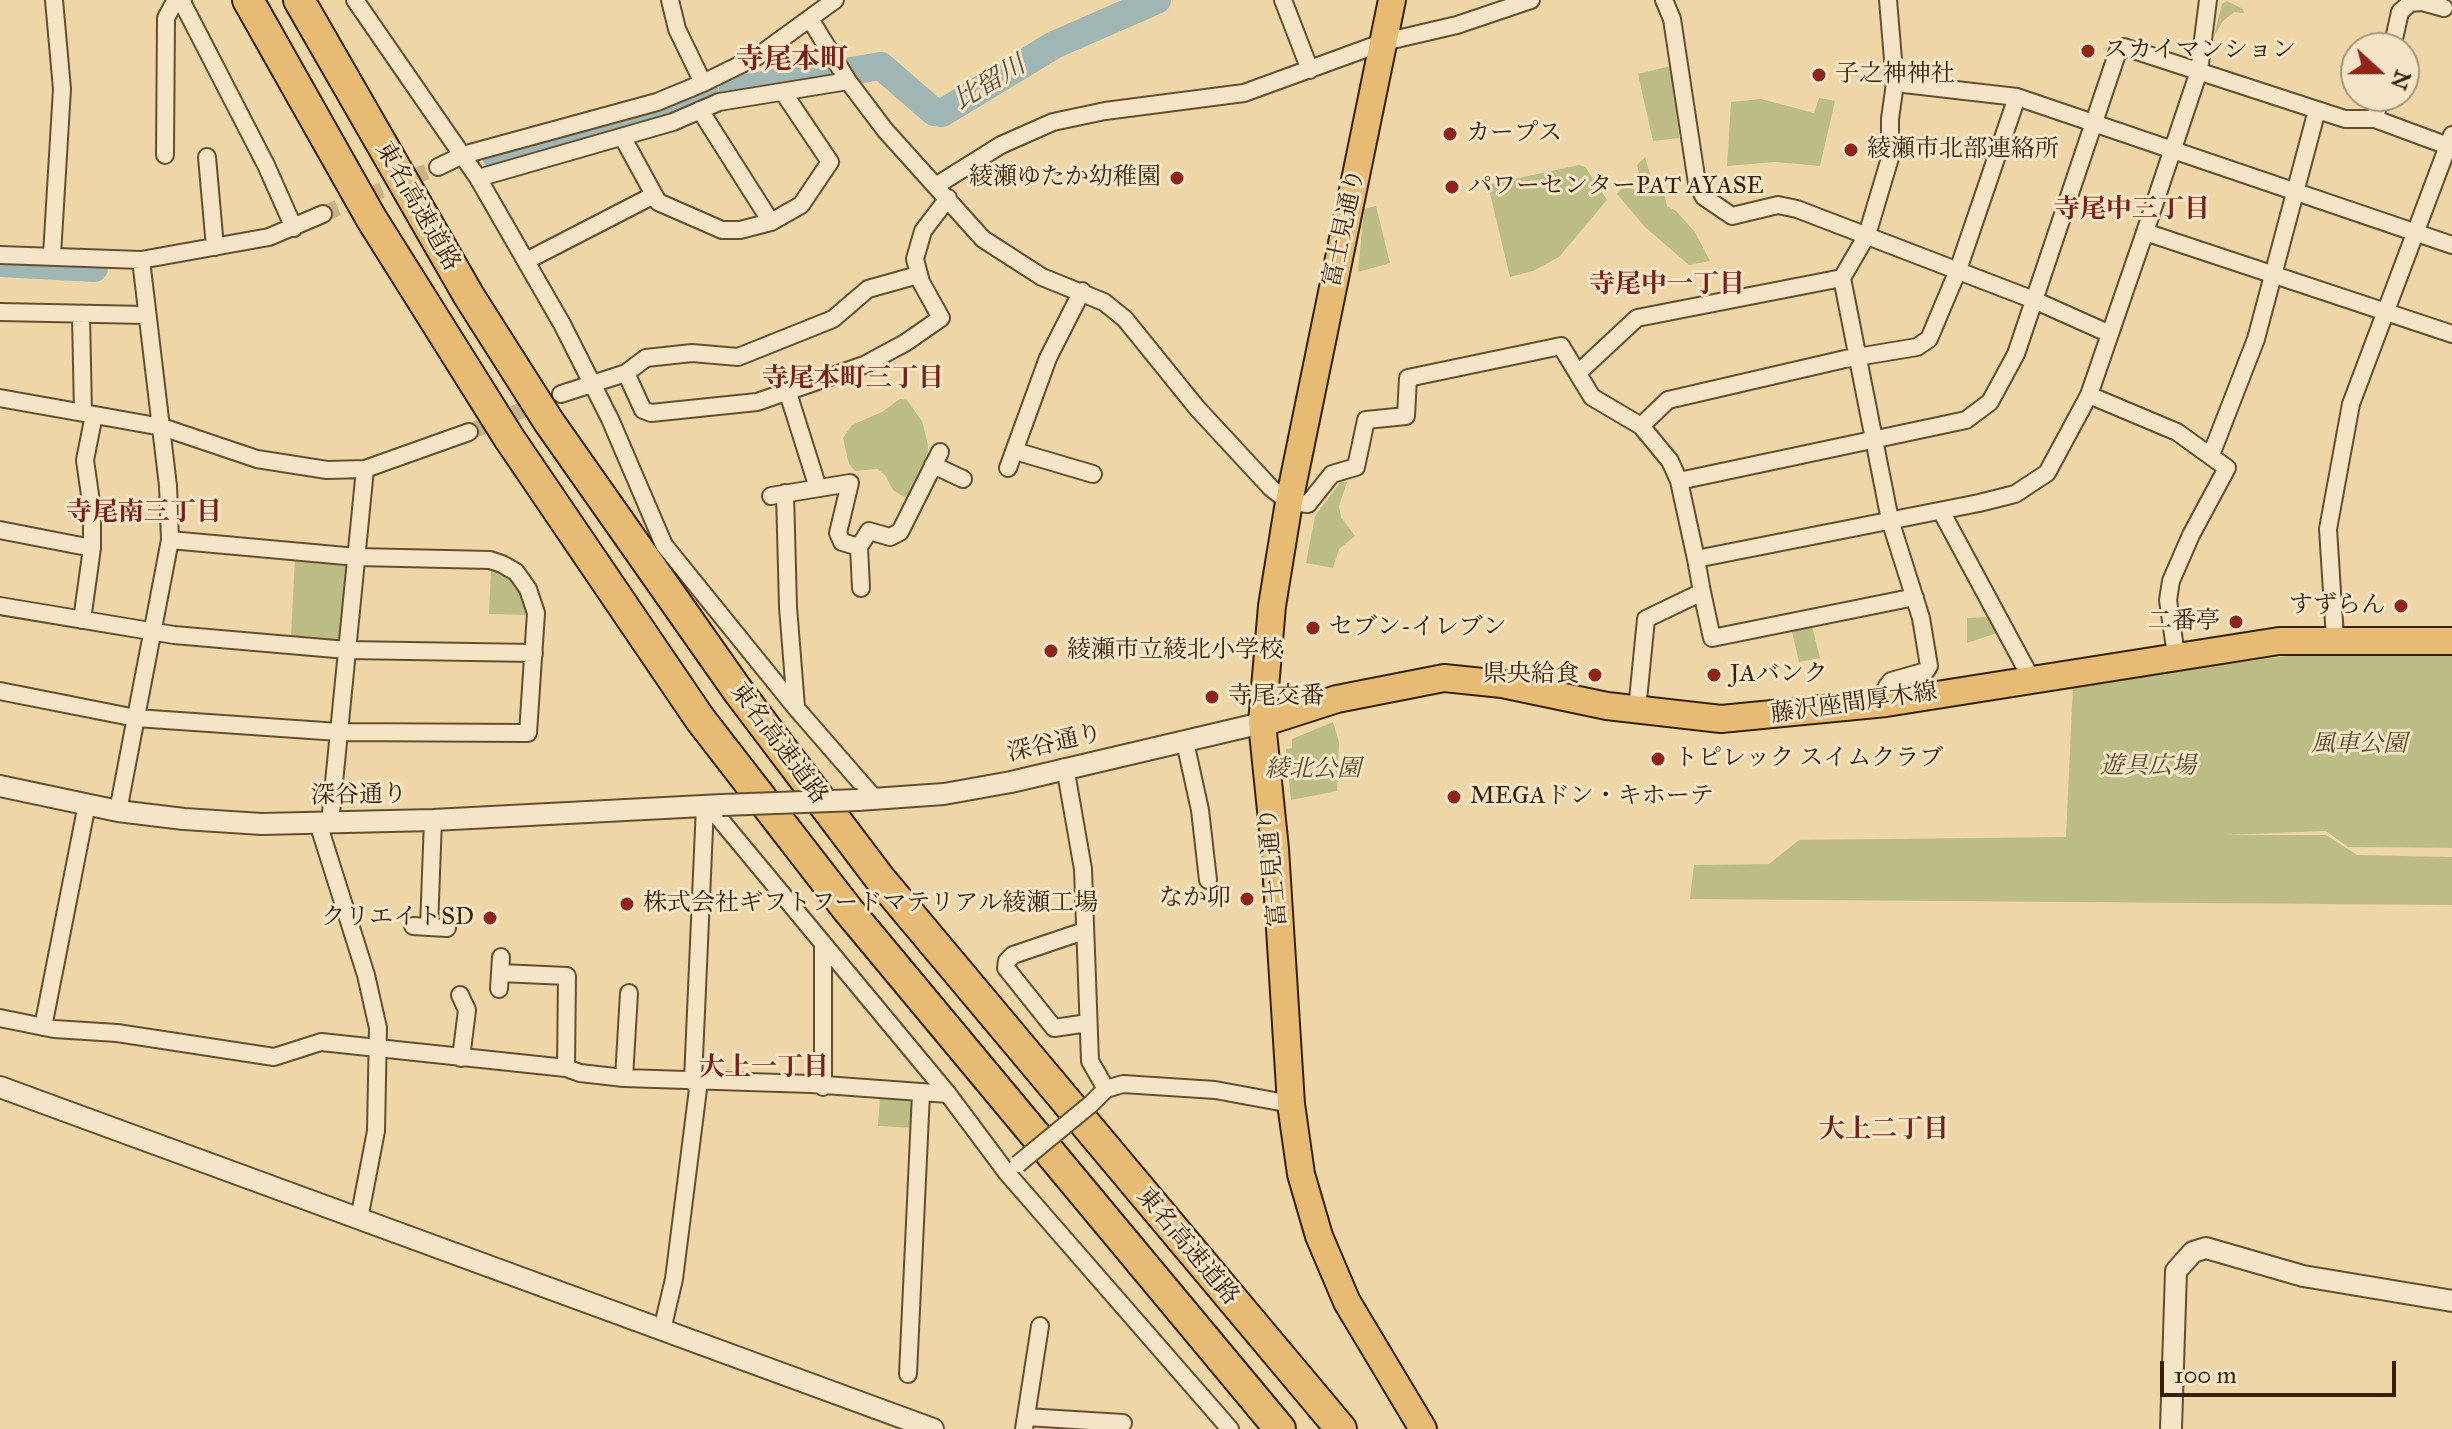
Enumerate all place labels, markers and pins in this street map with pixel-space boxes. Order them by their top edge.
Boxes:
place label: スカイマンション [2104,37,2296,65]
marker: スカイマンション [2079,42,2097,60]
place label: 子之神神社 [1835,61,1955,89]
marker: 子之神神社 [1810,66,1828,84]
place label: カープス [1466,120,1562,148]
marker: カープス [1441,125,1459,143]
place label: 綾瀬市北部連絡所 [1867,136,2059,164]
marker: 綾瀬市北部連絡所 [1842,141,1860,159]
place label: 綾瀬ゆたか幼稚園 [969,164,1161,192]
marker: 綾瀬ゆたか幼稚園 [1168,169,1186,187]
place label: パワーセンターPAT AYASE [1468,173,1764,201]
marker: パワーセンターPAT AYASE [1443,178,1461,196]
place label: すずらん [2289,592,2385,620]
marker: すずらん [2392,597,2410,615]
place label: 二番亭 [2148,608,2220,636]
marker: 二番亭 [2227,613,2245,631]
place label: セブン-イレブン [1329,614,1507,642]
marker: セブン-イレブン [1304,619,1322,637]
place label: 綾瀬市立綾北小学校 [1067,637,1283,665]
marker: 綾瀬市立綾北小学校 [1042,642,1060,660]
place label: 県央給食 [1483,661,1579,689]
place label: JAバンク [1730,661,1828,689]
marker: 県央給食 [1586,666,1604,684]
marker: JAバンク [1705,666,1723,684]
place label: 寺尾交番 [1228,683,1324,711]
marker: 寺尾交番 [1203,688,1221,706]
place label: トピレック スイムクラブ [1674,745,1943,773]
marker: トピレック スイムクラブ [1649,750,1667,768]
place label: MEGAドン・キホーテ [1470,783,1714,811]
marker: MEGAドン・キホーテ [1445,788,1463,806]
place label: なか卯 [1159,885,1231,913]
place label: 株式会社ギフトフードマテリアル綾瀬工場 [643,890,1098,918]
marker: なか卯 [1238,890,1256,908]
marker: 株式会社ギフトフードマテリアル綾瀬工場 [618,895,636,913]
place label: クリエイトSD [321,904,474,932]
marker: クリエイトSD [481,909,499,927]

